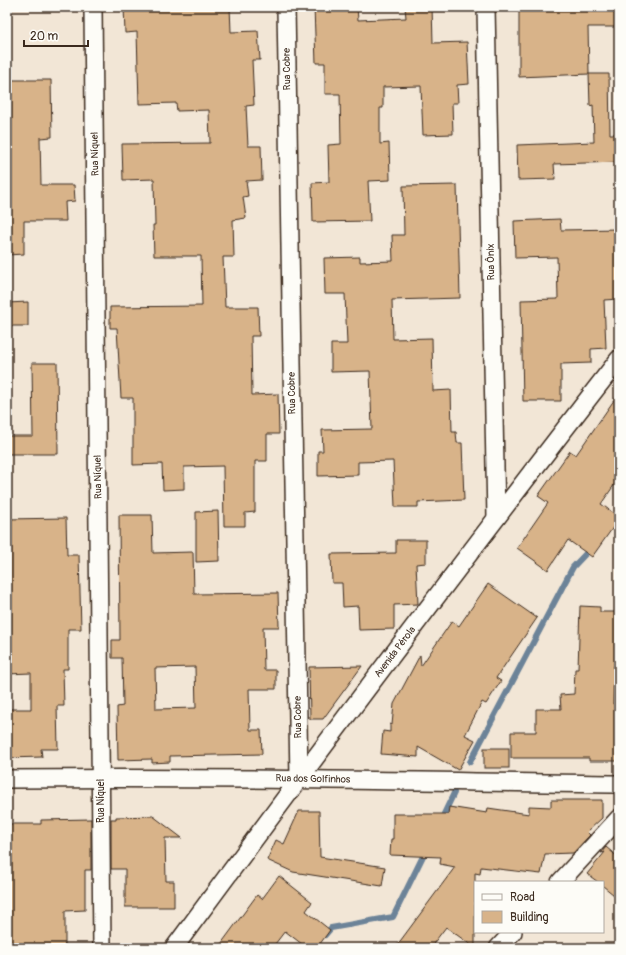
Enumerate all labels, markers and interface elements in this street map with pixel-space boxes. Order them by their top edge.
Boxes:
scale bar [24,22,88,48]
text: 20 m [30,29,59,44]
street label: Rua Cobre [281,48,293,90]
street label: Rua Níquel [89,132,101,176]
street label: Rua Ônix [484,243,497,281]
street label: Rua Cobre [286,372,298,414]
street label: Rua Níquel [92,455,104,499]
street label: Avenida Pérola [372,624,418,680]
street label: Rua Cobre [292,696,304,738]
street label: Rua dos Golfinhos [276,772,351,786]
street label: Rua Níquel [95,779,107,823]
legend [474,881,604,933]
text: Road [510,890,535,905]
text: Building [510,910,549,925]

